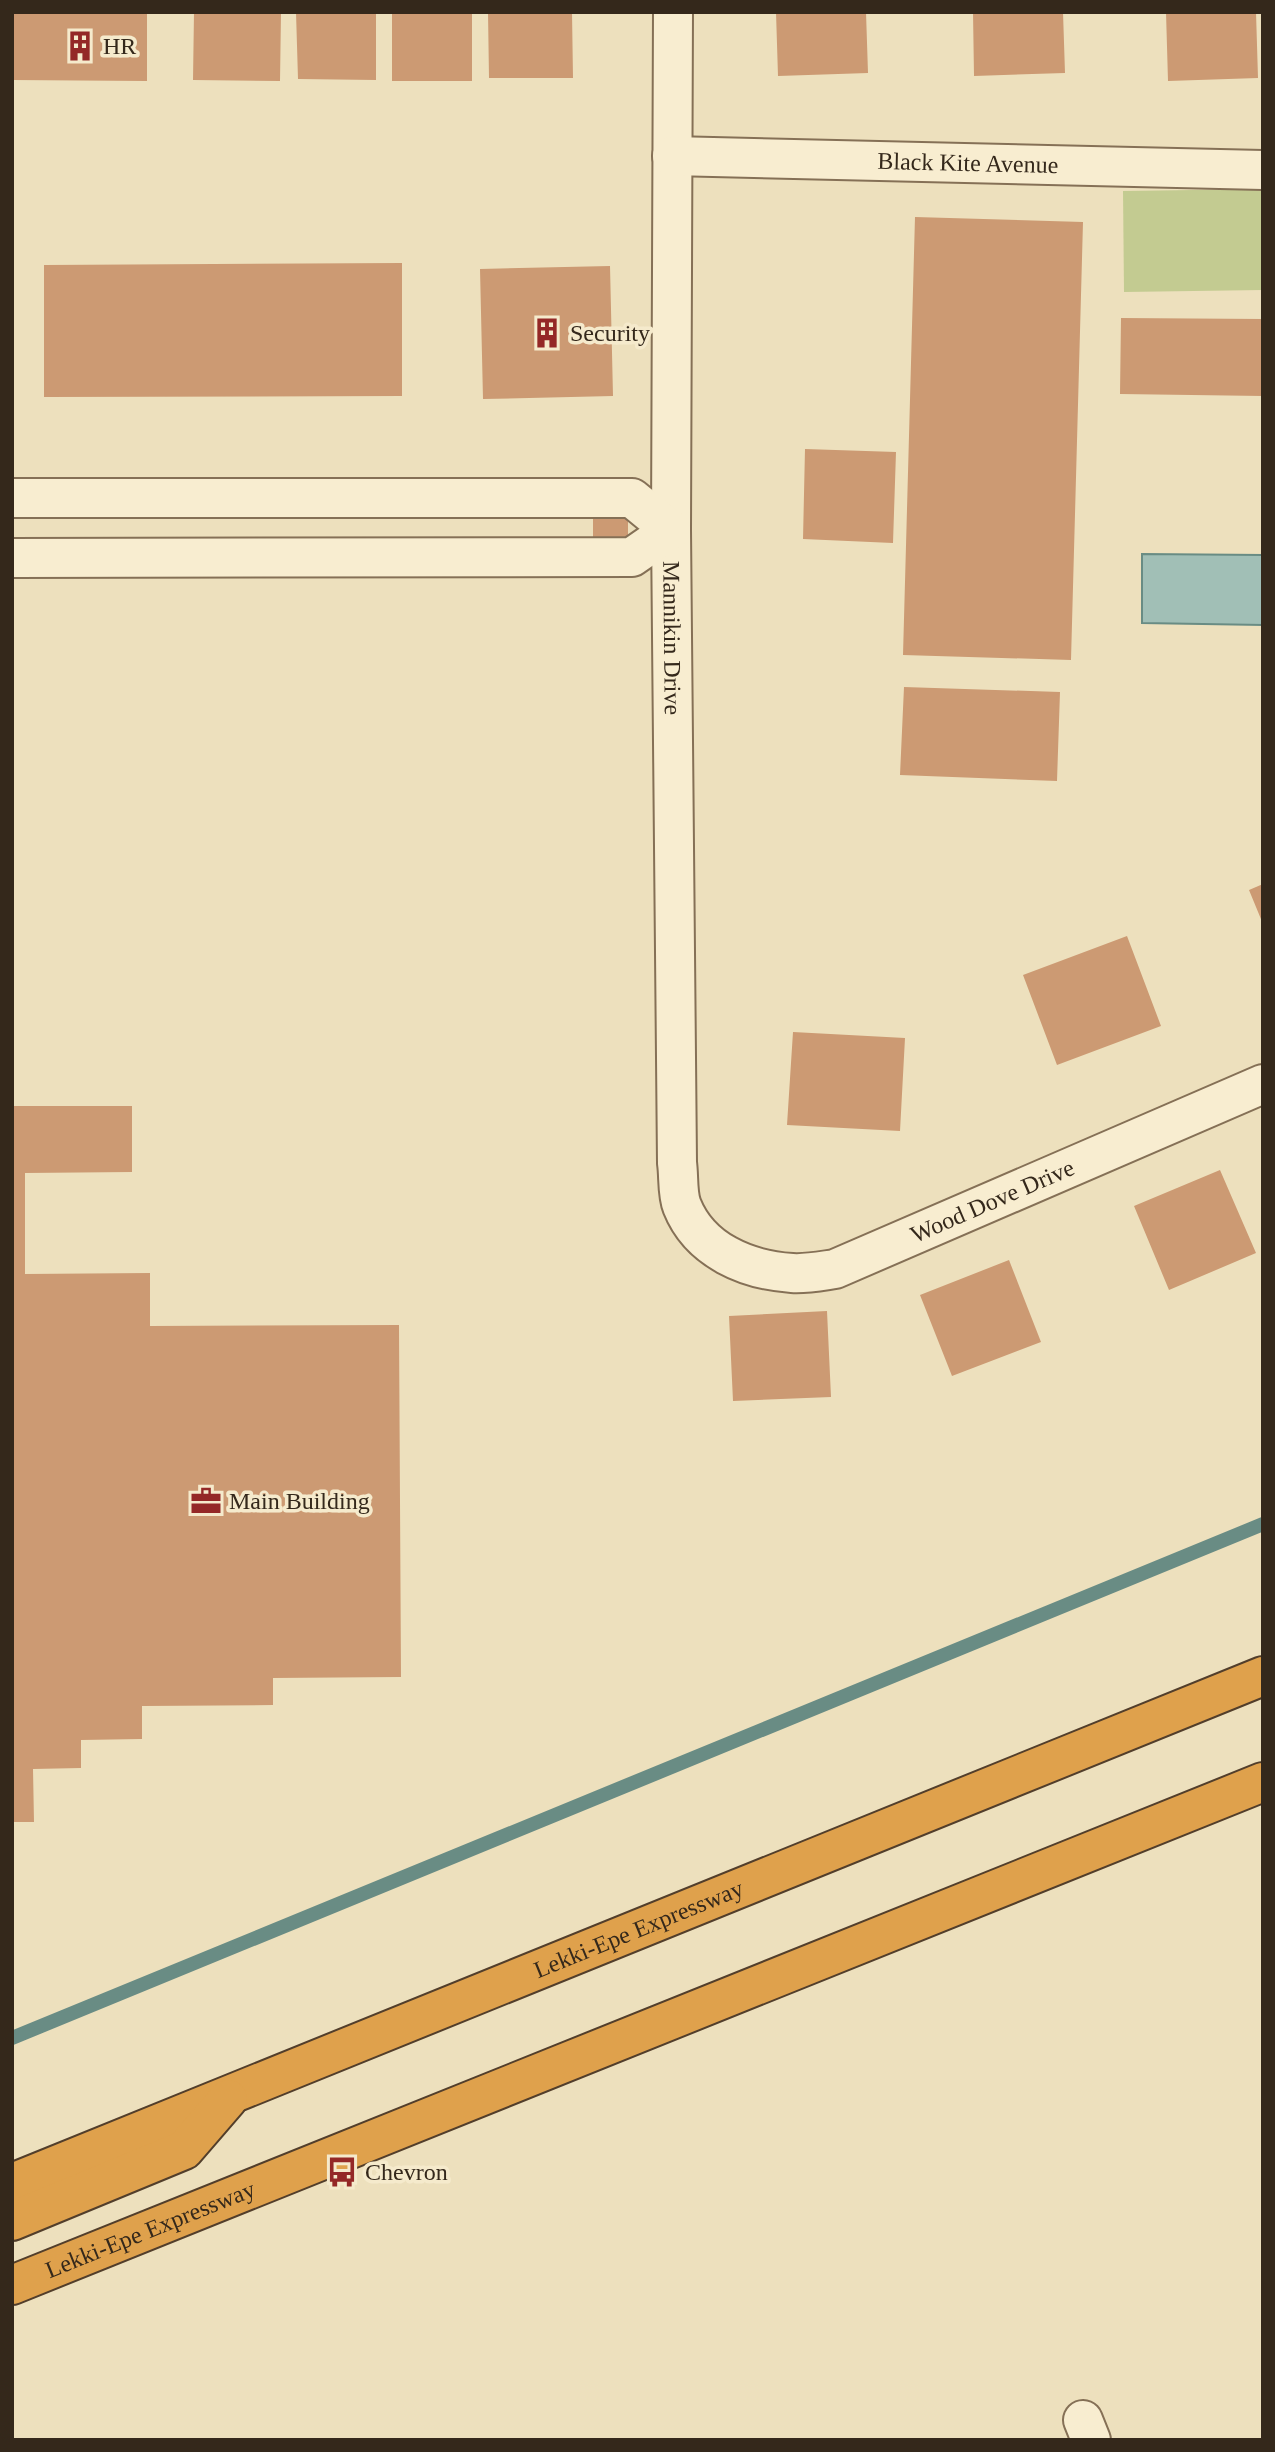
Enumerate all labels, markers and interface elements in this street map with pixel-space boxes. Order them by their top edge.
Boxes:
building icon: HR [63,29,97,63]
place label: HR [103,33,136,59]
street label: Black Kite Avenue [877,148,1059,178]
building icon: Security [530,316,564,350]
place label: Security [570,320,650,346]
street label: Mannikin Drive [658,561,686,715]
street label: Wood Dove Drive [907,1154,1078,1248]
office icon: Main Building [189,1484,223,1518]
place label: Main Building [229,1488,370,1514]
street label: Lekki-Epe Expressway [530,1875,747,1983]
bus stop icon: Chevron [325,2155,359,2189]
place label: Chevron [365,2159,448,2185]
street label: Lekki-Epe Expressway [42,2176,259,2283]

